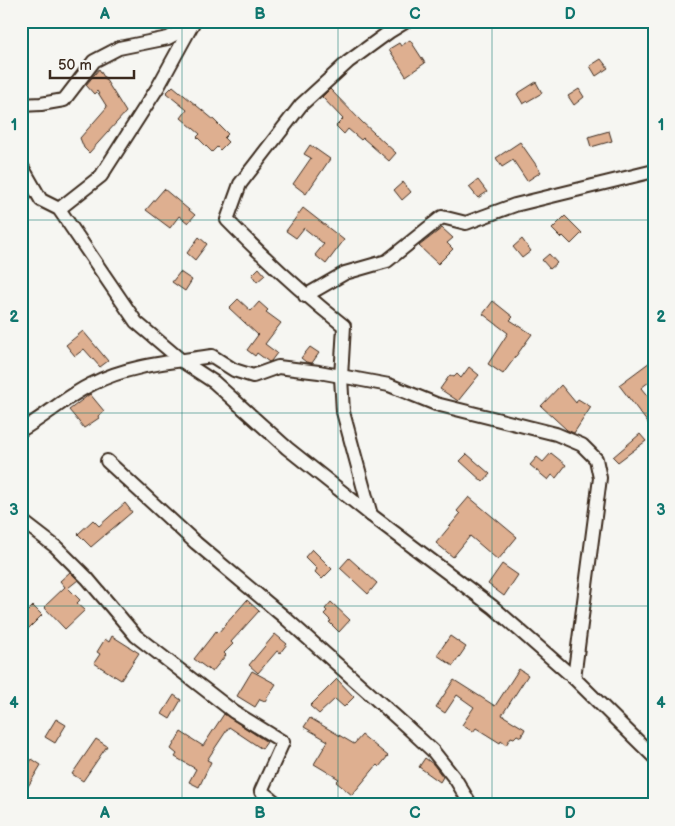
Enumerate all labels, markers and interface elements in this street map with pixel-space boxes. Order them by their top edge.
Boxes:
text: A [99,5,110,24]
text: B [254,5,266,24]
text: C [409,5,421,24]
text: D [564,5,576,24]
scale bar [50,48,134,80]
text: 50 m [58,56,92,75]
text: 1 [11,116,17,135]
text: 1 [658,116,664,135]
text: 2 [9,308,19,327]
text: 2 [656,308,666,327]
text: 3 [9,501,19,520]
text: 3 [656,501,666,520]
text: 4 [9,694,19,713]
text: 4 [656,694,666,713]
text: A [99,804,110,823]
text: B [254,804,266,823]
text: C [409,804,421,823]
text: D [564,804,576,823]

